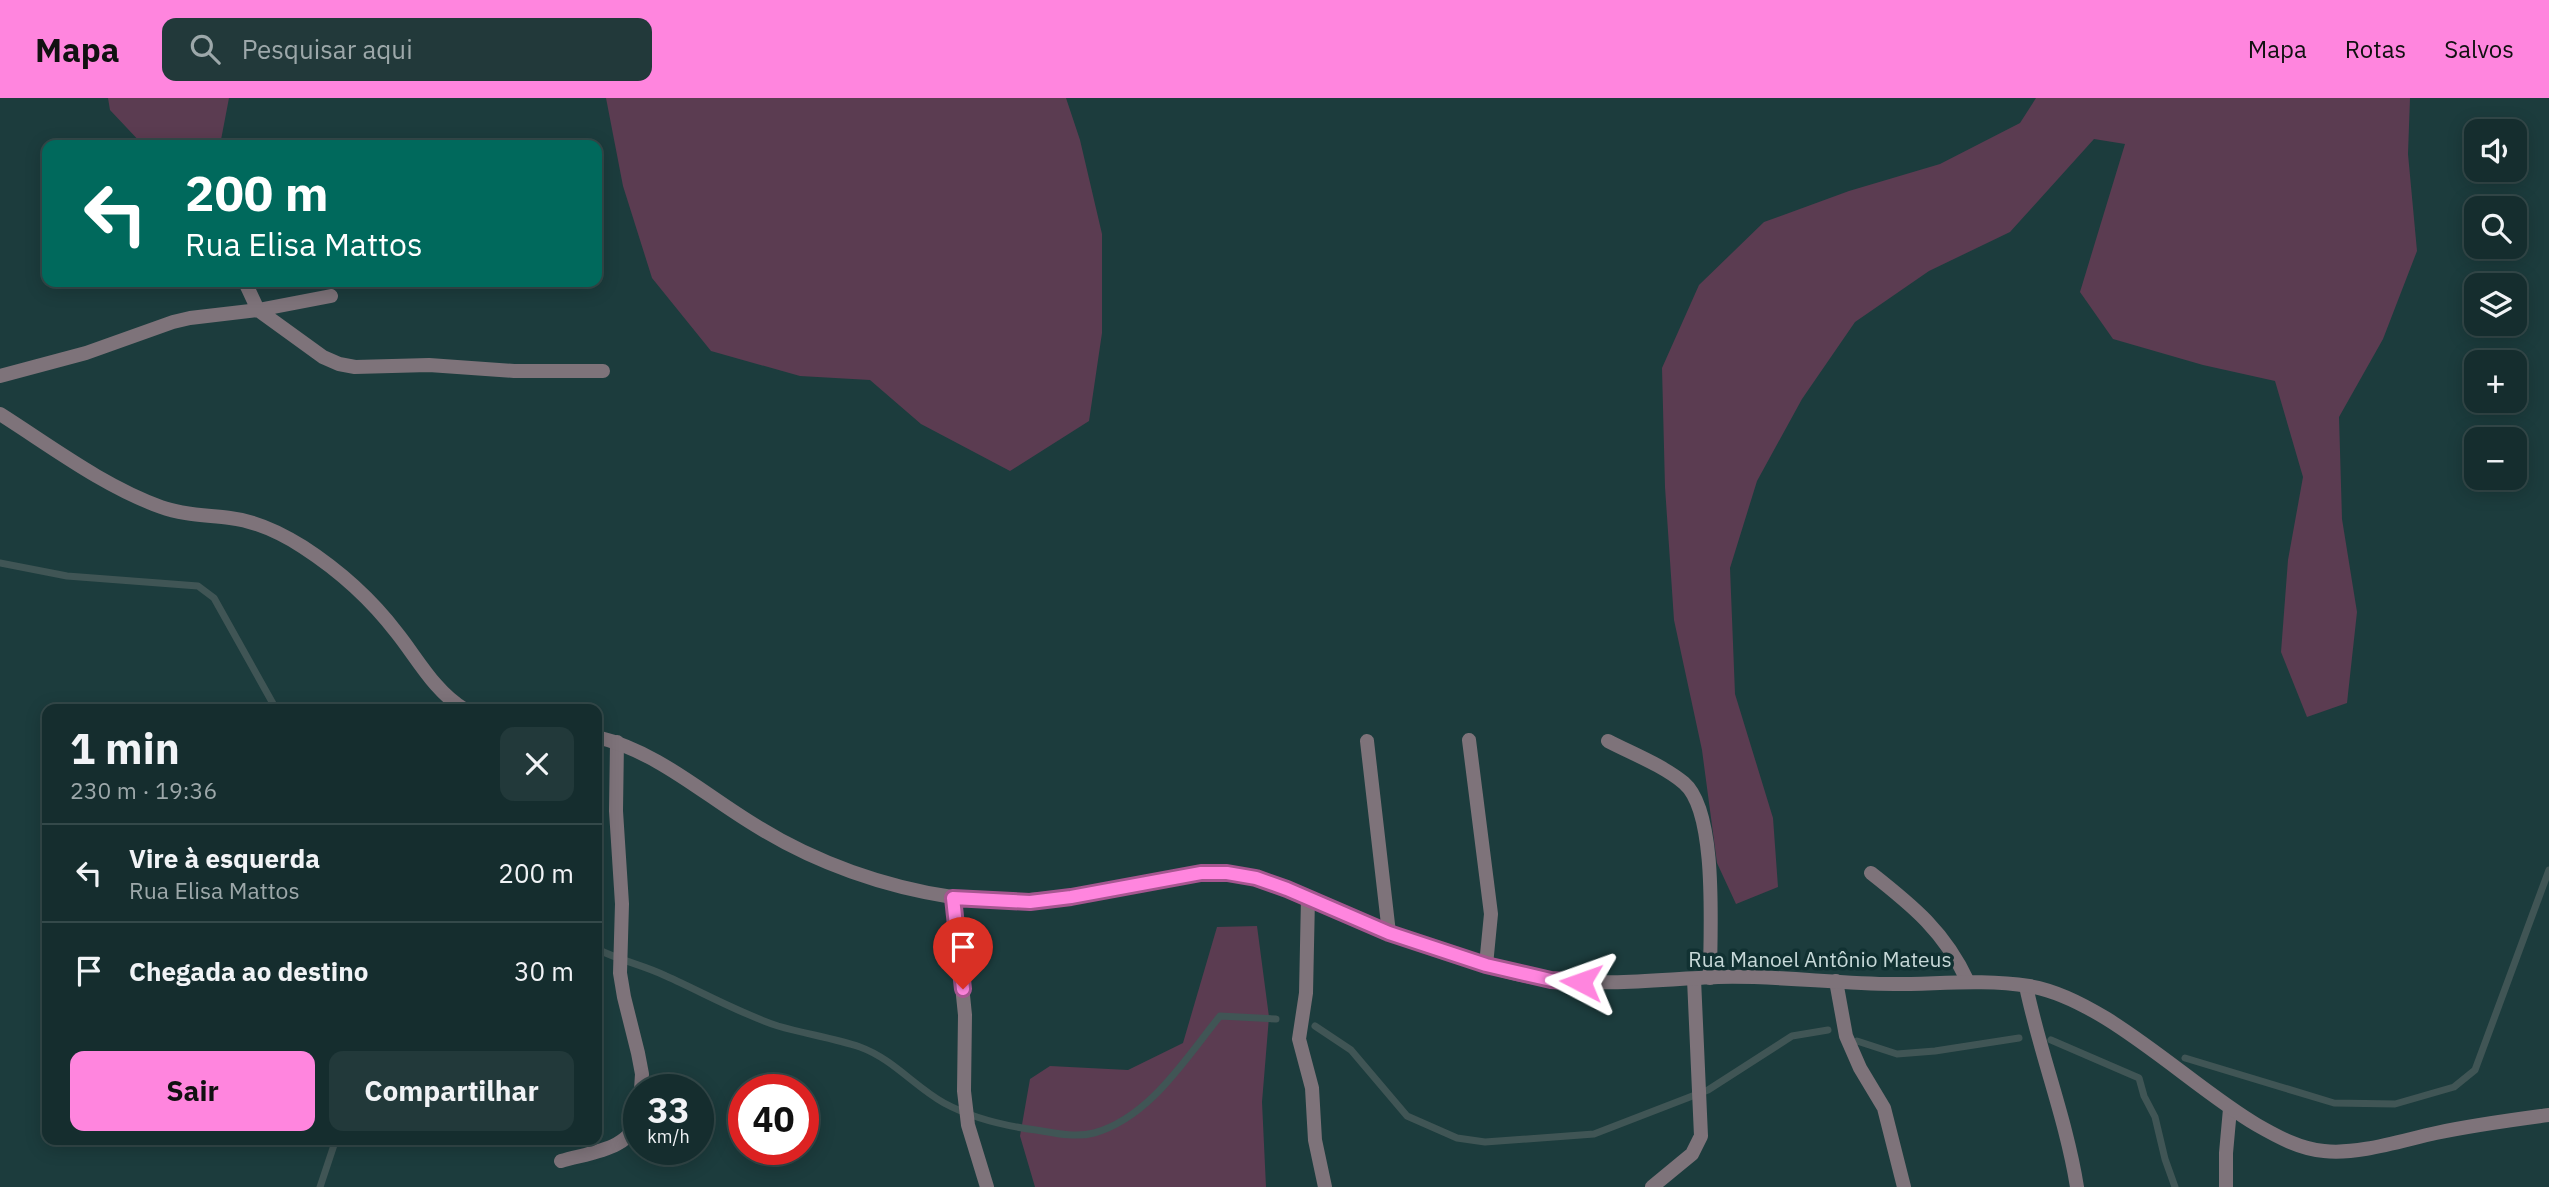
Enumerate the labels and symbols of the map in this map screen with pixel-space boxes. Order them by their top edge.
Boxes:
pin [933,917,993,989]
position arrow [1544,945,1618,1019]
street label: Rua Manoel Antônio Mateus [1688,945,1952,973]
speed limit sign: 40 [728,1074,819,1165]

